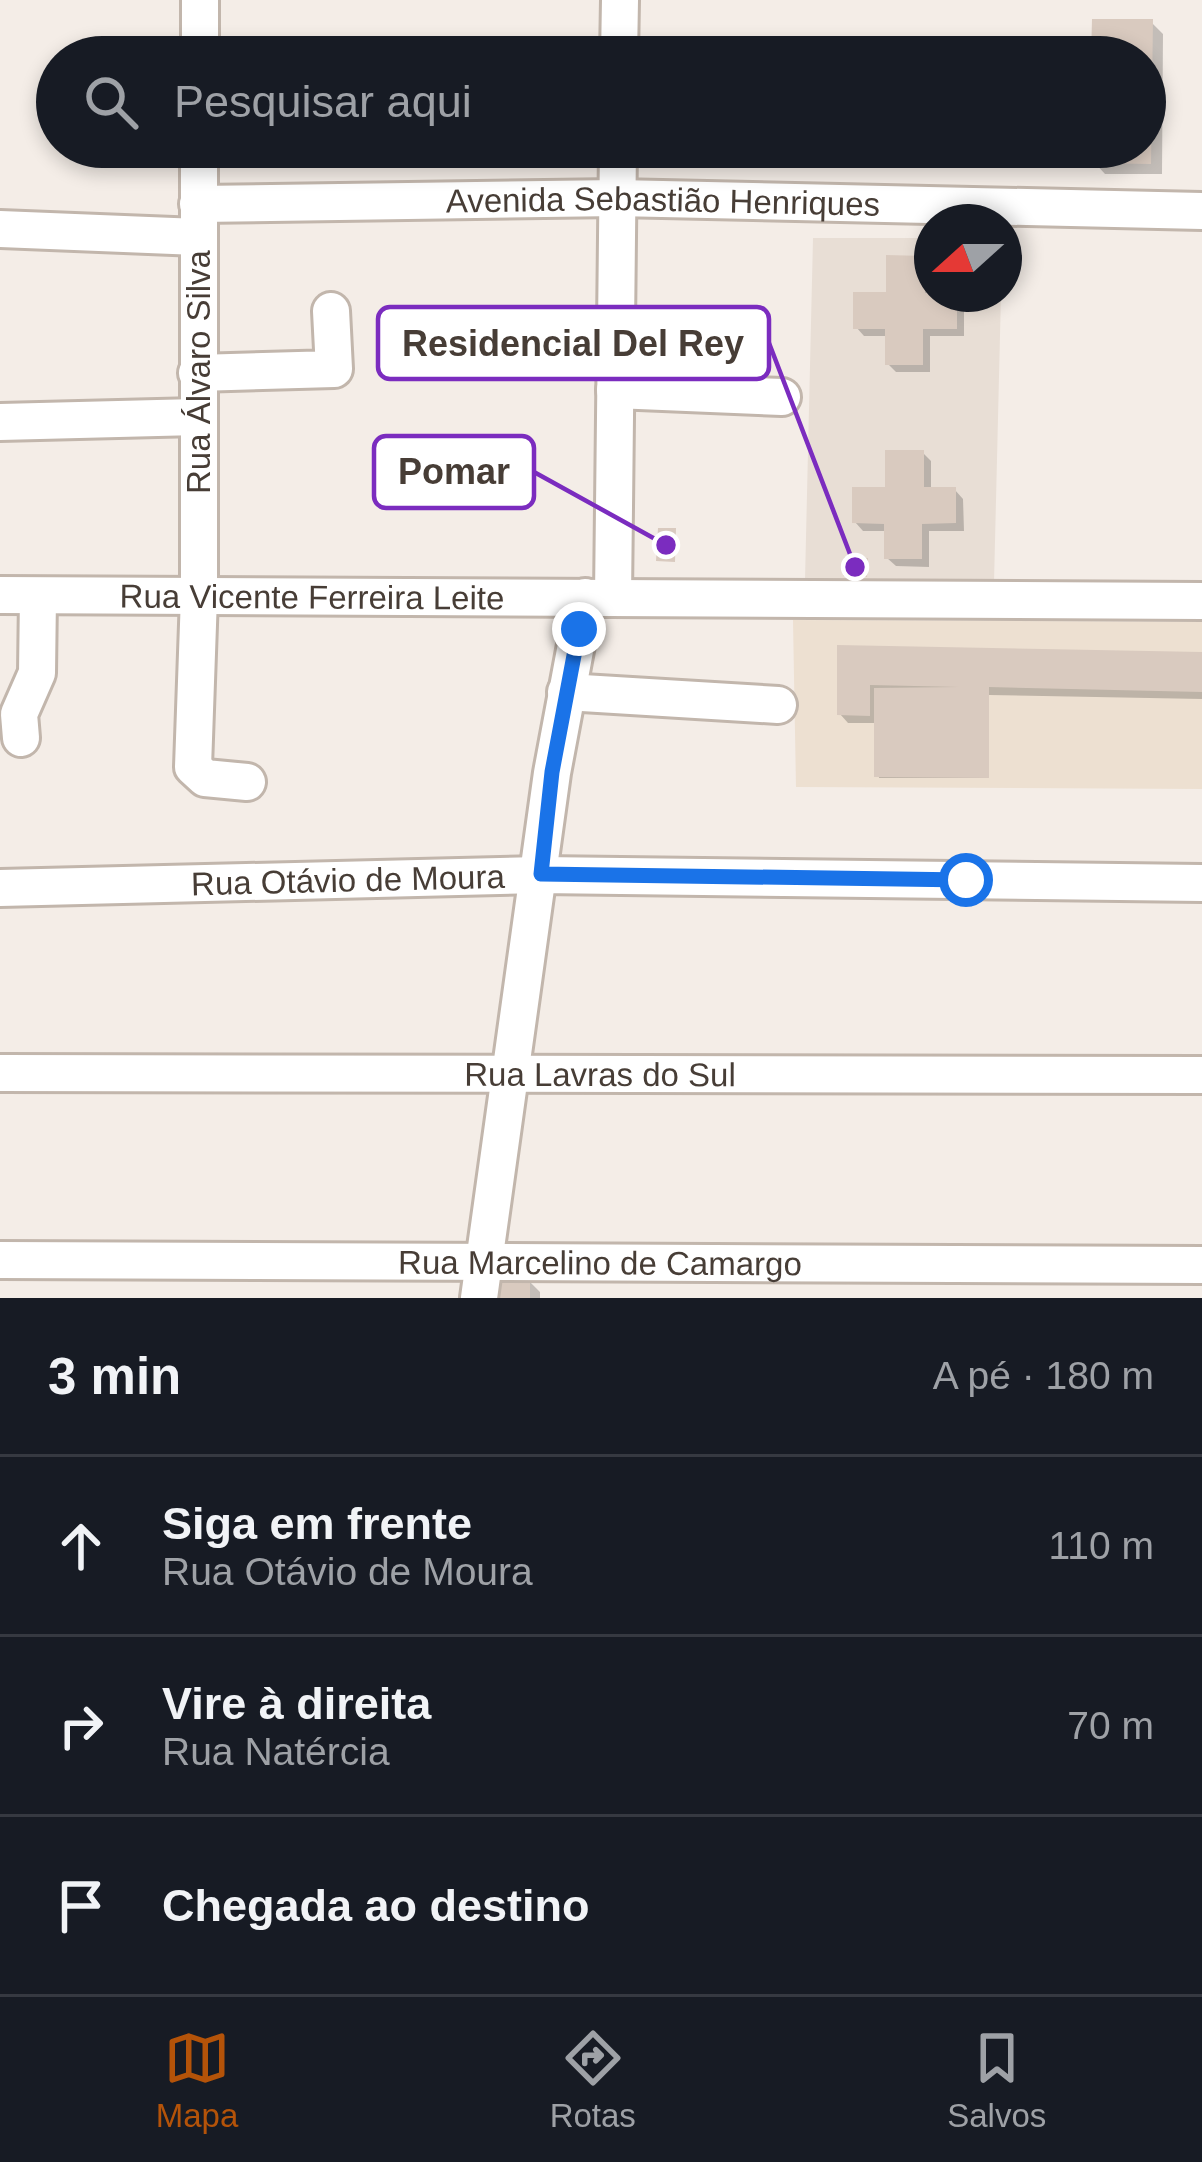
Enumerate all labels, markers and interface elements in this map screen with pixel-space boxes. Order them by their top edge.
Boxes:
search box [36,36,1166,168]
icon: search [78,69,144,135]
text: Pesquisar aqui [174,76,472,127]
street label: Avenida Sebastião Henriques [446,179,880,222]
north arrow [914,204,1022,312]
street label: Rua Álvaro Silva [180,249,217,494]
callout: Residencial Del Rey [378,307,769,379]
text: Residencial Del Rey [402,323,744,364]
callout: Pomar [374,436,534,508]
text: Pomar [398,451,510,492]
street label: Rua Vicente Ferreira Leite [120,577,504,616]
route end [552,602,606,656]
route start [939,853,993,907]
street label: Rua Otávio de Moura [191,857,506,902]
street label: Rua Lavras do Sul [464,1055,736,1093]
street label: Rua Marcelino de Camargo [398,1243,802,1282]
text: 3 min [48,1348,181,1405]
text: A pé · 180 m [933,1354,1154,1397]
text: Siga em frente [162,1498,472,1549]
icon: ahead [48,1513,114,1579]
text: 110 m [1049,1524,1154,1567]
text: Rua Otávio de Moura [162,1550,533,1593]
text: Vire à direita [162,1678,431,1729]
icon: right [48,1693,114,1759]
text: 70 m [1067,1704,1154,1747]
text: Rua Natércia [162,1730,390,1773]
icon: arrive [48,1873,114,1939]
text: Chegada ao destino [162,1880,590,1931]
tab: Mapa [156,2025,238,2135]
tab: Rotas [550,2025,636,2135]
tab: Salvos [947,2025,1046,2135]

